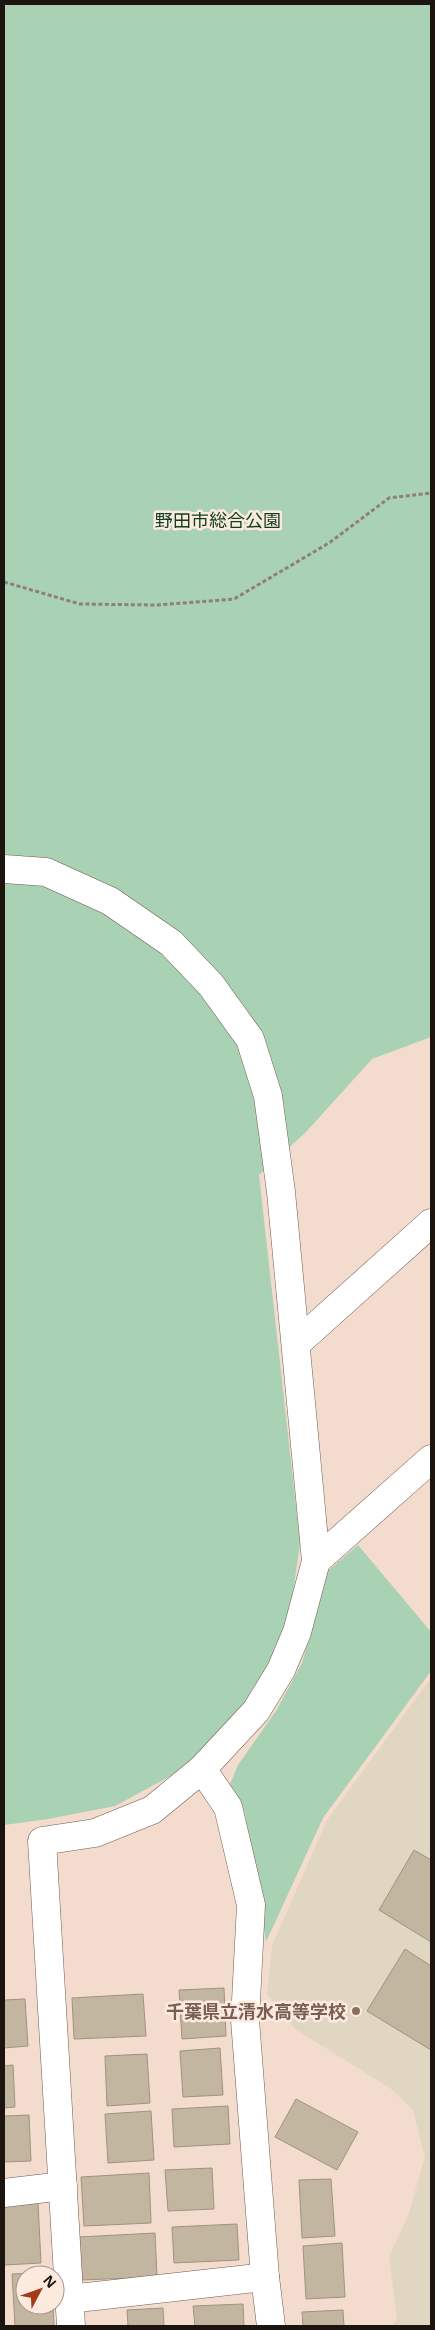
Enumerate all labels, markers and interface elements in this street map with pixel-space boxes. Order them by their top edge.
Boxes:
park label: 野田市総合公園 [155,508,281,532]
place label: 千葉県立清水高等学校 [166,1999,346,2023]
marker: 千葉県立清水高等学校 [350,2005,362,2017]
north arrow [15,2265,65,2315]
text: N [39,2271,61,2292]

